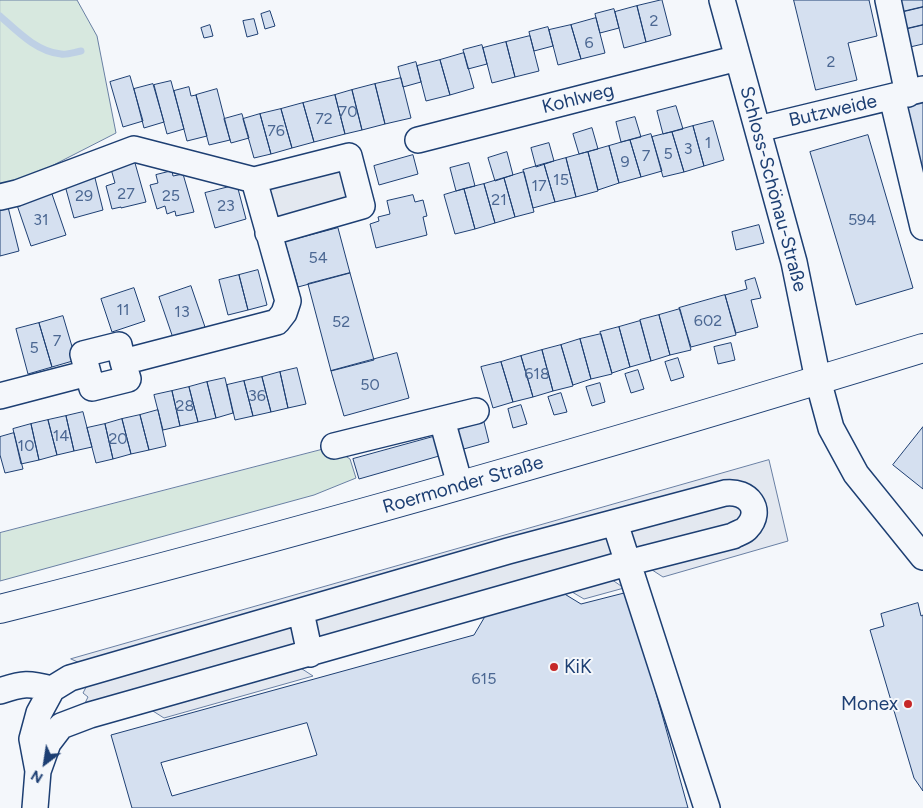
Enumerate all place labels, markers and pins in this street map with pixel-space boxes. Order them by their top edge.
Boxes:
place label: KiK [564,656,592,678]
marker: KiK [548,661,560,673]
place label: Monex [841,693,898,715]
marker: Monex [902,698,914,710]

